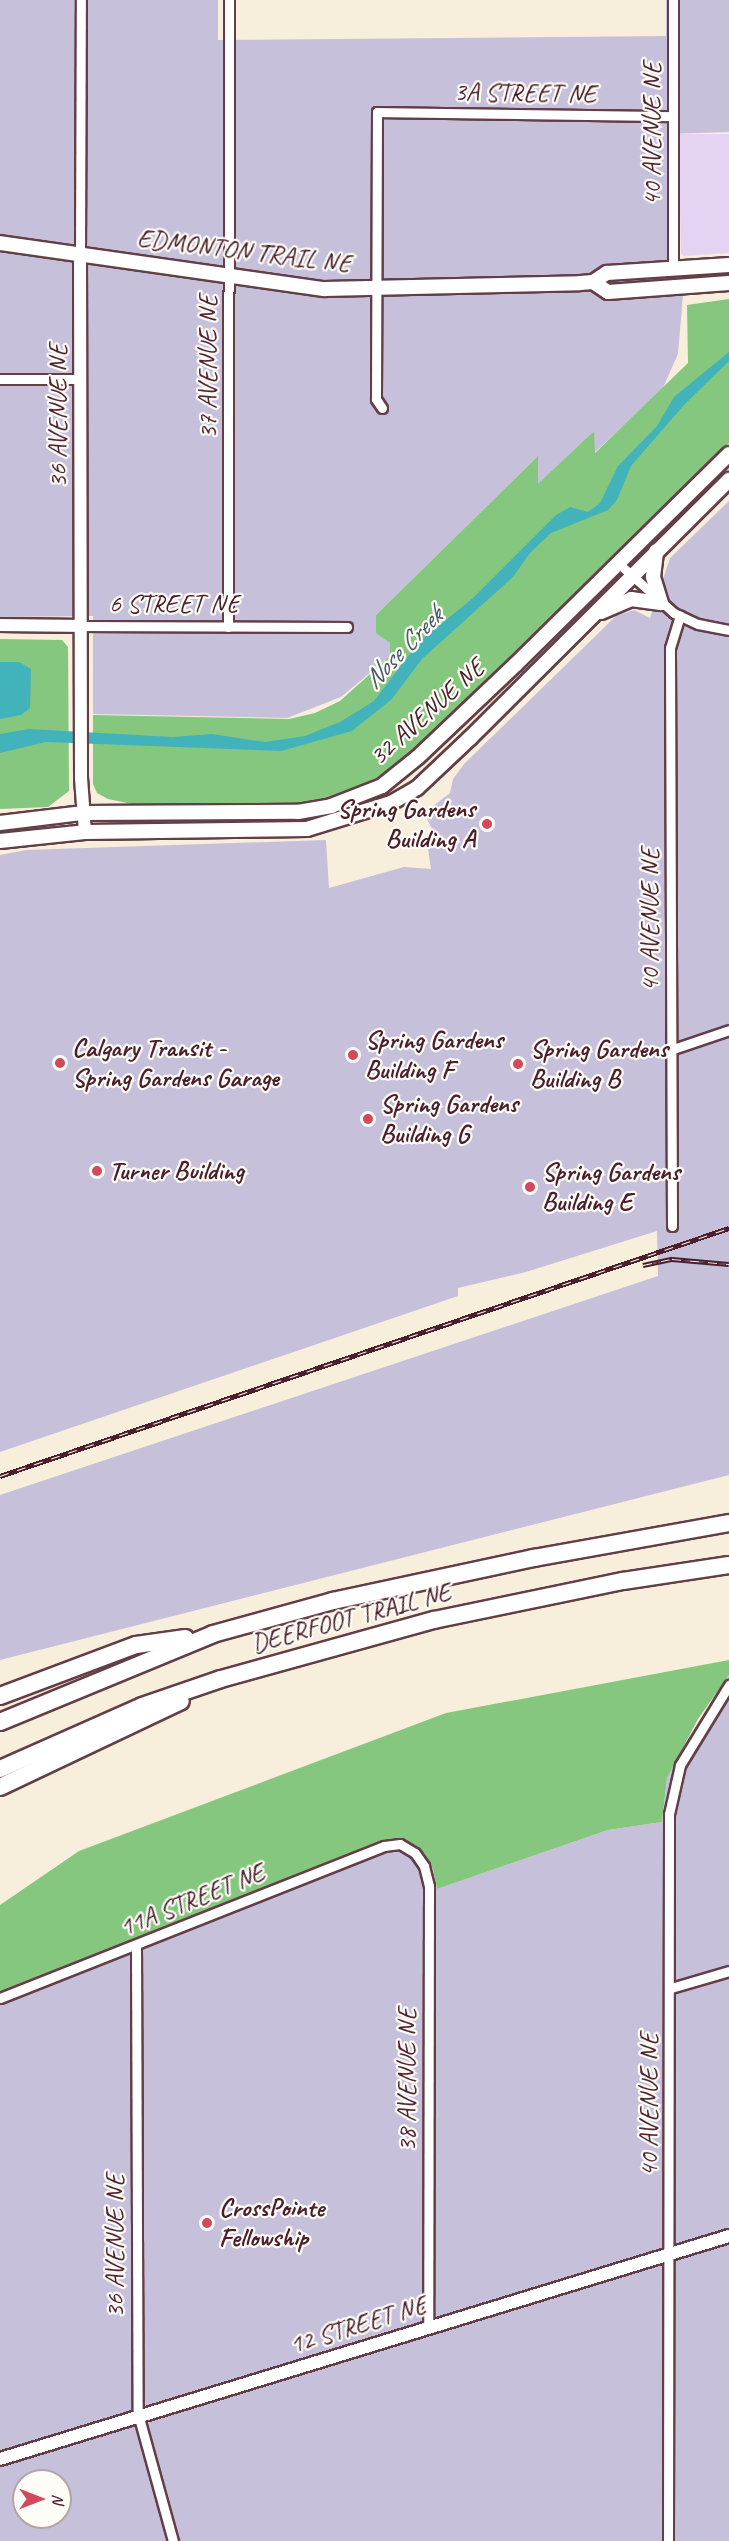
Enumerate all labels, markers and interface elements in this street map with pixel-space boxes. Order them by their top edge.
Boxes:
street label: 40 AVENUE NE [636,62,668,206]
street label: 3A STREET NE [453,76,597,110]
street label: EDMONTON TRAIL NE [135,222,353,280]
street label: 37 AVENUE NE [192,295,224,439]
street label: 36 AVENUE NE [42,344,74,488]
street label: 6 STREET NE [109,588,239,620]
water label: Nose Creek [357,601,449,695]
street label: 32 AVENUE NE [363,652,491,772]
place label: Spring Gardens Building A [336,793,475,855]
marker: Spring Gardens Building A [480,817,494,831]
street label: 40 AVENUE NE [634,848,666,992]
place label: Spring Gardens Building F [365,1024,504,1086]
place label: Calgary Transit - Spring Gardens Garage [72,1032,280,1094]
place label: Spring Gardens Building B [530,1033,669,1094]
marker: Spring Gardens Building F [346,1048,360,1062]
marker: Calgary Transit - Spring Gardens Garage [53,1056,67,1070]
marker: Spring Gardens Building B [511,1057,525,1071]
place label: Spring Gardens Building G [380,1088,519,1150]
marker: Spring Gardens Building G [361,1112,375,1126]
place label: Turner Building [109,1155,244,1187]
place label: Spring Gardens Building E [542,1156,681,1218]
marker: Turner Building [90,1164,104,1178]
marker: Spring Gardens Building E [523,1180,537,1194]
street label: DEERFOOT TRAIL NE [247,1576,455,1660]
street label: 11A STREET NE [114,1857,270,1943]
street label: 38 AVENUE NE [391,2008,423,2152]
street label: 40 AVENUE NE [633,2033,665,2177]
street label: 36 AVENUE NE [99,2174,131,2318]
place label: CrossPointe Fellowship [219,2192,324,2254]
marker: CrossPointe Fellowship [200,2216,214,2230]
street label: 12 STREET NE [286,2289,430,2361]
north arrow [12,2469,72,2529]
text: N [48,2494,68,2504]

